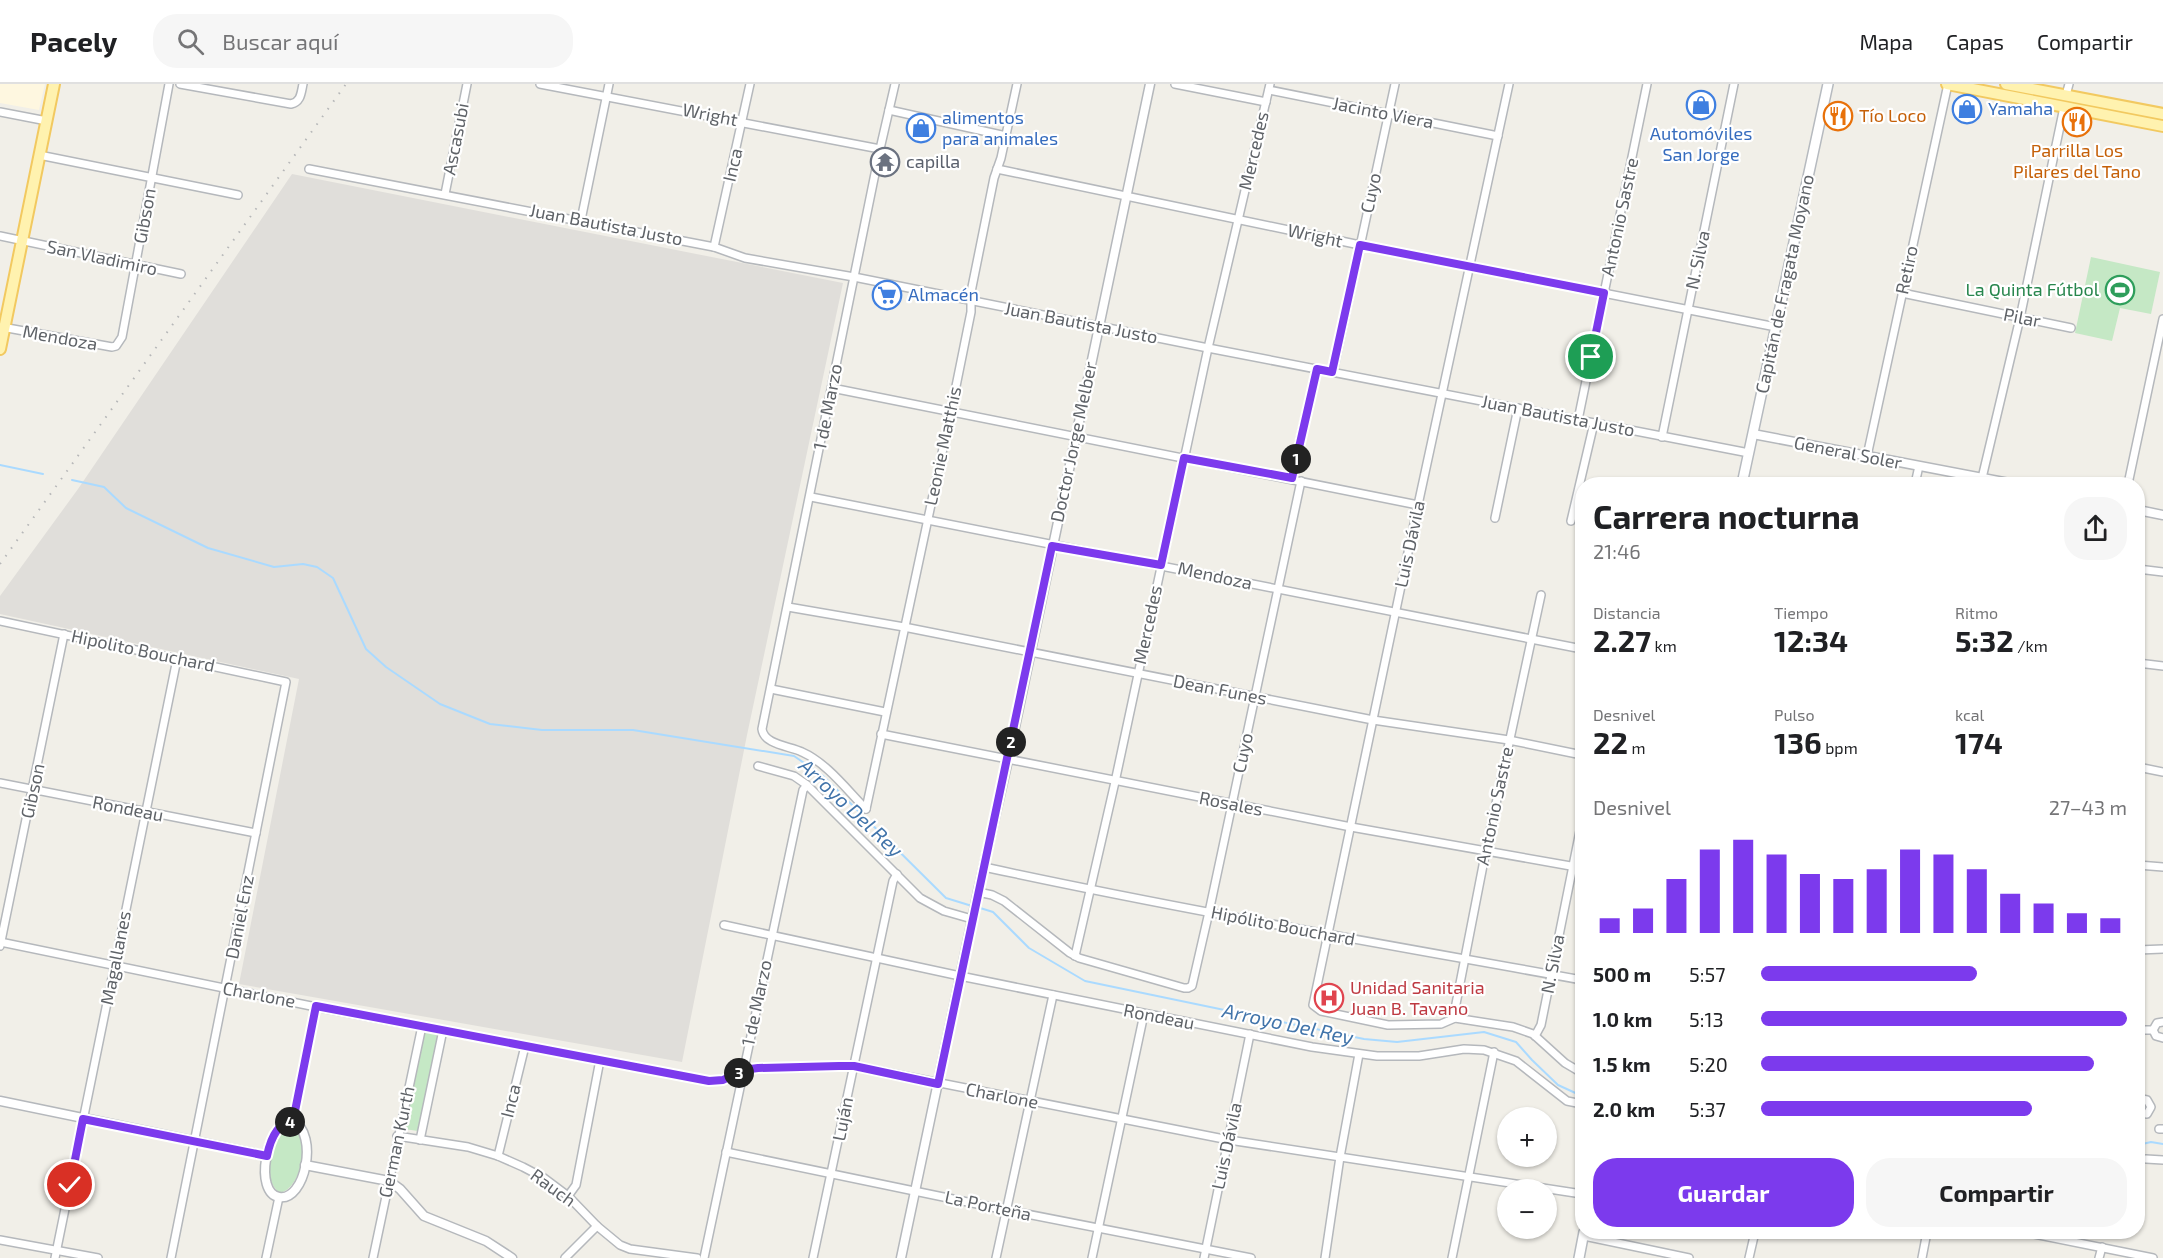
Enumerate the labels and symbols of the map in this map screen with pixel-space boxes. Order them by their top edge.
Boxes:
shop icon: Automóviles San Jorge [1685,89,1717,121]
street label: Jacinto Viera [1331,91,1436,133]
shop icon: Yamaha [1951,93,1983,125]
place label: Yamaha [1988,97,2053,119]
street label: Wright [681,98,740,130]
restaurant icon: Tío Loco [1822,100,1854,132]
street label: Ascasubi [437,101,473,177]
place label: Tío Loco [1859,104,1926,126]
place label: alimentos para animales [942,106,1058,149]
restaurant icon: Parrilla Los Pilares del Tano [2061,106,2093,138]
street label: Mercedes [1233,109,1273,192]
shop icon: alimentos para animales [905,112,937,144]
place label: Automóviles San Jorge [1650,122,1752,165]
place label: Parrilla Los Pilares del Tano [2013,139,2141,182]
street label: Inca [717,146,747,184]
temple icon: capilla [869,146,901,178]
place label: capilla [906,150,960,172]
street label: Antonio Sastre [1596,156,1642,278]
street label: Cuyo [1355,171,1385,215]
street label: Capitán de Fragata Moyano [1750,172,1818,395]
street label: Gibson [128,186,160,245]
street label: Juan Bautista Justo [528,198,685,250]
street label: Wright [1286,218,1345,252]
street label: N. Silva [1680,228,1714,291]
street label: San Vladimiro [45,235,159,279]
street label: Retiro [1890,243,1922,296]
sports icon: La Quinta Fútbol [2104,274,2136,306]
place label: La Quinta Fútbol [1966,278,2100,300]
supermarket icon: Almacén [871,279,903,311]
place label: Almacén [908,283,979,305]
street label: Juan Bautista Justo [1003,296,1160,348]
street label: Pilar [2002,303,2043,331]
street label: Mendoza [21,320,99,354]
pin [1565,331,1616,382]
street label: Doctor Jorge Melber [1045,359,1101,524]
street label: 1 de Marzo [808,362,846,452]
street label: Leonie Matthis [919,384,965,507]
street label: Juan Bautista Justo [1480,389,1637,441]
street label: General Soler [1792,431,1904,473]
pin: 1 [1281,444,1311,474]
street label: Luis Dávila [1389,498,1429,589]
street label: Mendoza [1176,556,1254,594]
street label: Mercedes [1128,583,1166,666]
street label: Hipolito Bouchard [69,624,217,676]
street label: Dean Funes [1172,669,1269,709]
pin: 2 [996,727,1026,757]
street label: Cuyo [1227,731,1257,775]
street label: Antonio Sastre [1471,745,1517,867]
water label: Arroyo Del Rey [793,752,909,862]
street label: Gibson [15,761,49,820]
street label: Rosales [1197,786,1265,820]
street label: Rondeau [91,790,166,826]
street label: Daniel Enz [220,873,258,961]
street label: Hipólito Bouchard [1209,900,1357,950]
street label: Magallanes [95,909,135,1007]
street label: N. Silva [1536,932,1569,995]
street label: 1 de Marzo [736,958,776,1048]
street label: Charlone [221,976,297,1012]
place label: Unidad Sanitaria Juan B. Tavano [1350,976,1485,1019]
hospital icon: Unidad Sanitaria Juan B. Tavano [1313,982,1345,1014]
water label: Arroyo Del Rey [1219,997,1356,1050]
street label: Rondeau [1122,998,1197,1034]
pin: 3 [724,1058,754,1088]
street label: Charlone [964,1077,1040,1113]
street label: Inca [495,1082,525,1120]
street label: German Kurth [373,1084,419,1200]
street label: Luján [827,1095,857,1143]
street label: Luis Dávila [1206,1100,1246,1191]
pin: 4 [275,1107,305,1137]
pin [44,1159,95,1210]
street label: Rauch [527,1163,580,1211]
street label: La Porteña [943,1185,1034,1225]

